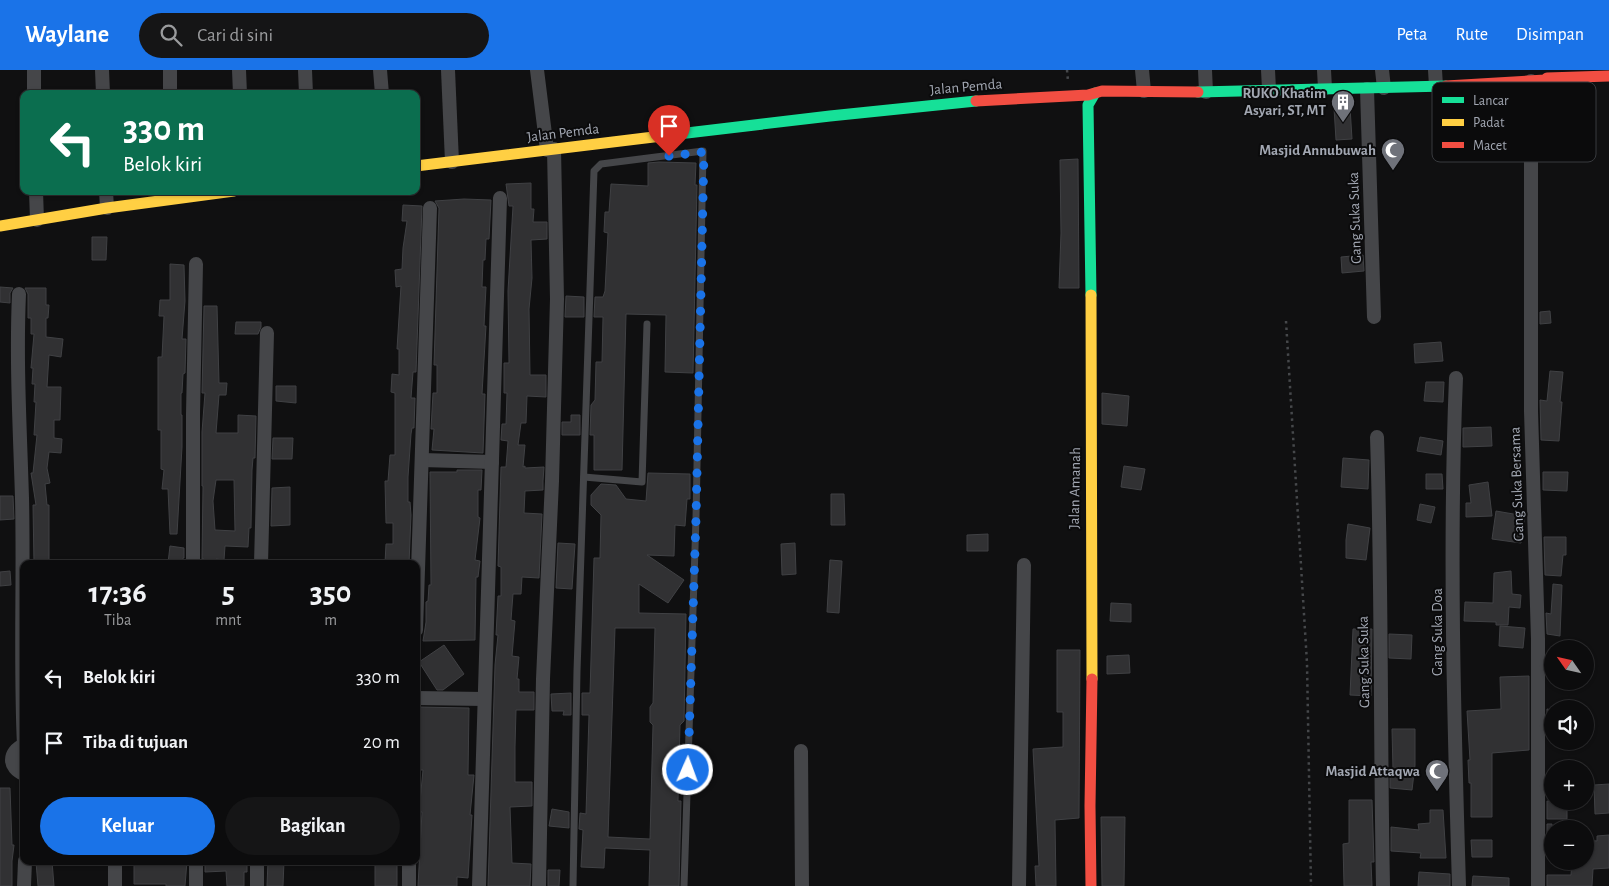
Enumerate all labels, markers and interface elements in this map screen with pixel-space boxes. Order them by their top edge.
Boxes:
search box [139,13,489,58]
icon: search [157,21,185,49]
text: Waylane [25,23,109,47]
text: Cari di sini [197,26,273,45]
text: Peta [1396,26,1427,44]
text: Rute [1455,26,1488,44]
text: Disimpan [1516,26,1584,44]
street label: Jalan Pemda [929,76,1003,98]
legend [1432,82,1596,162]
place label: RUKO Khatim Asyari, ST, MT [1242,86,1326,118]
building icon: RUKO Khatim Asyari, ST, MT [1330,89,1356,123]
text: Lancar [1473,94,1509,108]
pin [648,105,690,156]
icon: left [40,110,105,175]
text: 330 m [123,112,205,147]
icon: arrive [655,112,683,140]
text: Padat [1473,116,1505,130]
street label: Jalan Pemda [526,121,600,145]
mosque icon: Masjid Annubuwah [1380,137,1406,171]
text: Macet [1473,139,1507,153]
place label: Masjid Annubuwah [1259,143,1376,158]
text: Belok kiri [123,153,202,175]
street label: Gang Suka Suka [1346,172,1364,264]
street label: Gang Suka Bersama [1508,426,1526,542]
street label: Jalan Amanah [1067,447,1083,529]
text: 17:36 [89,578,147,608]
text: 5 [222,578,235,608]
text: 350 [310,578,351,608]
street label: Gang Suka Doa [1430,588,1445,676]
text: Tiba [104,612,131,628]
text: mnt [215,612,241,628]
text: m [324,612,337,628]
street label: Gang Suka Suka [1356,616,1372,708]
north arrow [1544,640,1594,690]
map controls [1544,640,1594,870]
icon: left [40,664,68,692]
text: Belok kiri [83,668,155,687]
text: 330 m [356,668,400,687]
button: sound [1544,700,1594,750]
icon: arrive [40,729,68,757]
text: Tiba di tujuan [83,733,188,752]
text: 20 m [363,733,400,752]
position arrow [661,743,713,795]
mosque icon: Masjid Attaqwa [1424,758,1450,792]
button: + [1544,760,1594,810]
place label: Masjid Attaqwa [1326,764,1420,779]
button: Keluar [40,797,215,855]
button: Bagikan [225,797,400,855]
button: − [1544,820,1594,870]

